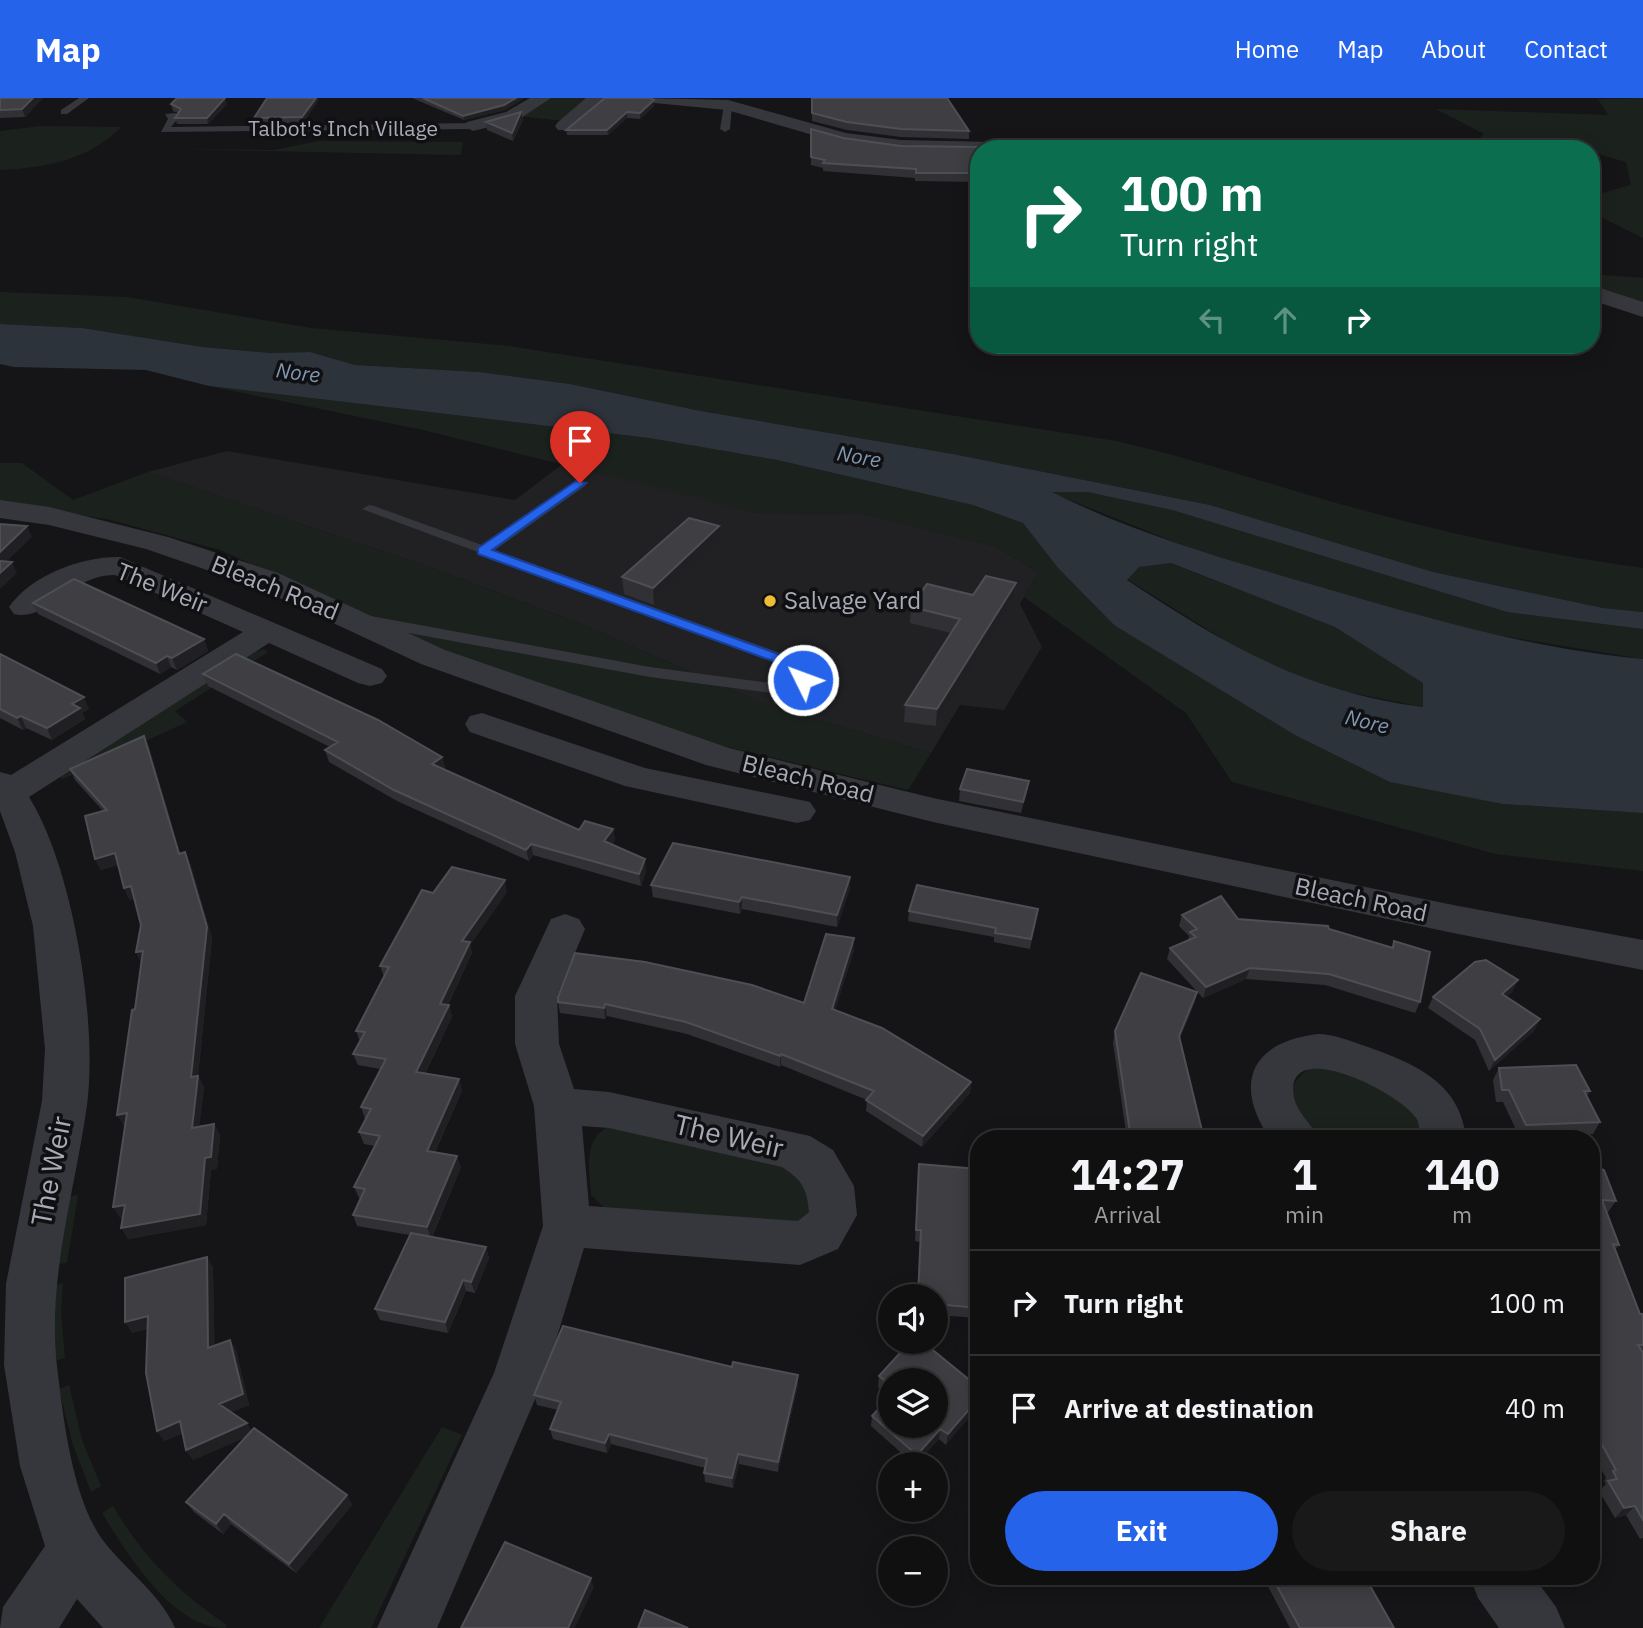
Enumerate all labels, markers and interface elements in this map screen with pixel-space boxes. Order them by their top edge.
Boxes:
text: Map [35,28,101,71]
text: Home [1235,33,1299,65]
text: Map [1337,33,1383,65]
text: About [1421,33,1486,65]
text: Contact [1524,33,1608,65]
street label: Talbot's Inch Village [248,114,438,142]
text: 100 m [1120,161,1264,224]
icon: right [1005,168,1096,259]
text: Turn right [1120,223,1258,265]
icon: left [1193,301,1231,339]
icon: ahead [1266,301,1304,339]
icon: right [1339,301,1377,339]
water label: Nore [274,355,322,389]
pin [550,411,610,483]
icon: arrive [561,422,599,460]
water label: Nore [835,438,884,474]
street label: Bleach Road [207,547,344,627]
street label: The Weir [112,554,213,620]
place label: Salvage Yard [784,584,921,616]
marker: Salvage Yard [762,593,778,609]
position arrow [766,643,840,717]
water label: Nore [1343,702,1392,740]
street label: Bleach Road [739,746,877,810]
street label: Bleach Road [1292,869,1430,929]
street label: The Weir [671,1105,787,1166]
street label: The Weir [22,1113,79,1229]
text: 14:27 [1070,1147,1185,1202]
text: 1 [1292,1147,1317,1202]
text: 140 [1424,1147,1500,1202]
text: Arrival [1094,1199,1161,1229]
text: min [1285,1199,1324,1229]
text: m [1452,1199,1472,1229]
map controls [878,1284,948,1606]
button: sound [878,1284,948,1354]
icon: right [1005,1284,1043,1322]
text: Turn right [1064,1286,1183,1320]
text: 100 m [1489,1286,1565,1320]
button: layers [878,1368,948,1438]
icon: arrive [1005,1389,1043,1427]
text: Arrive at destination [1064,1391,1314,1425]
text: 40 m [1505,1391,1565,1425]
button: + [878,1452,948,1522]
button: Exit [1005,1491,1278,1571]
button: Share [1292,1491,1565,1571]
button: − [878,1536,948,1606]

